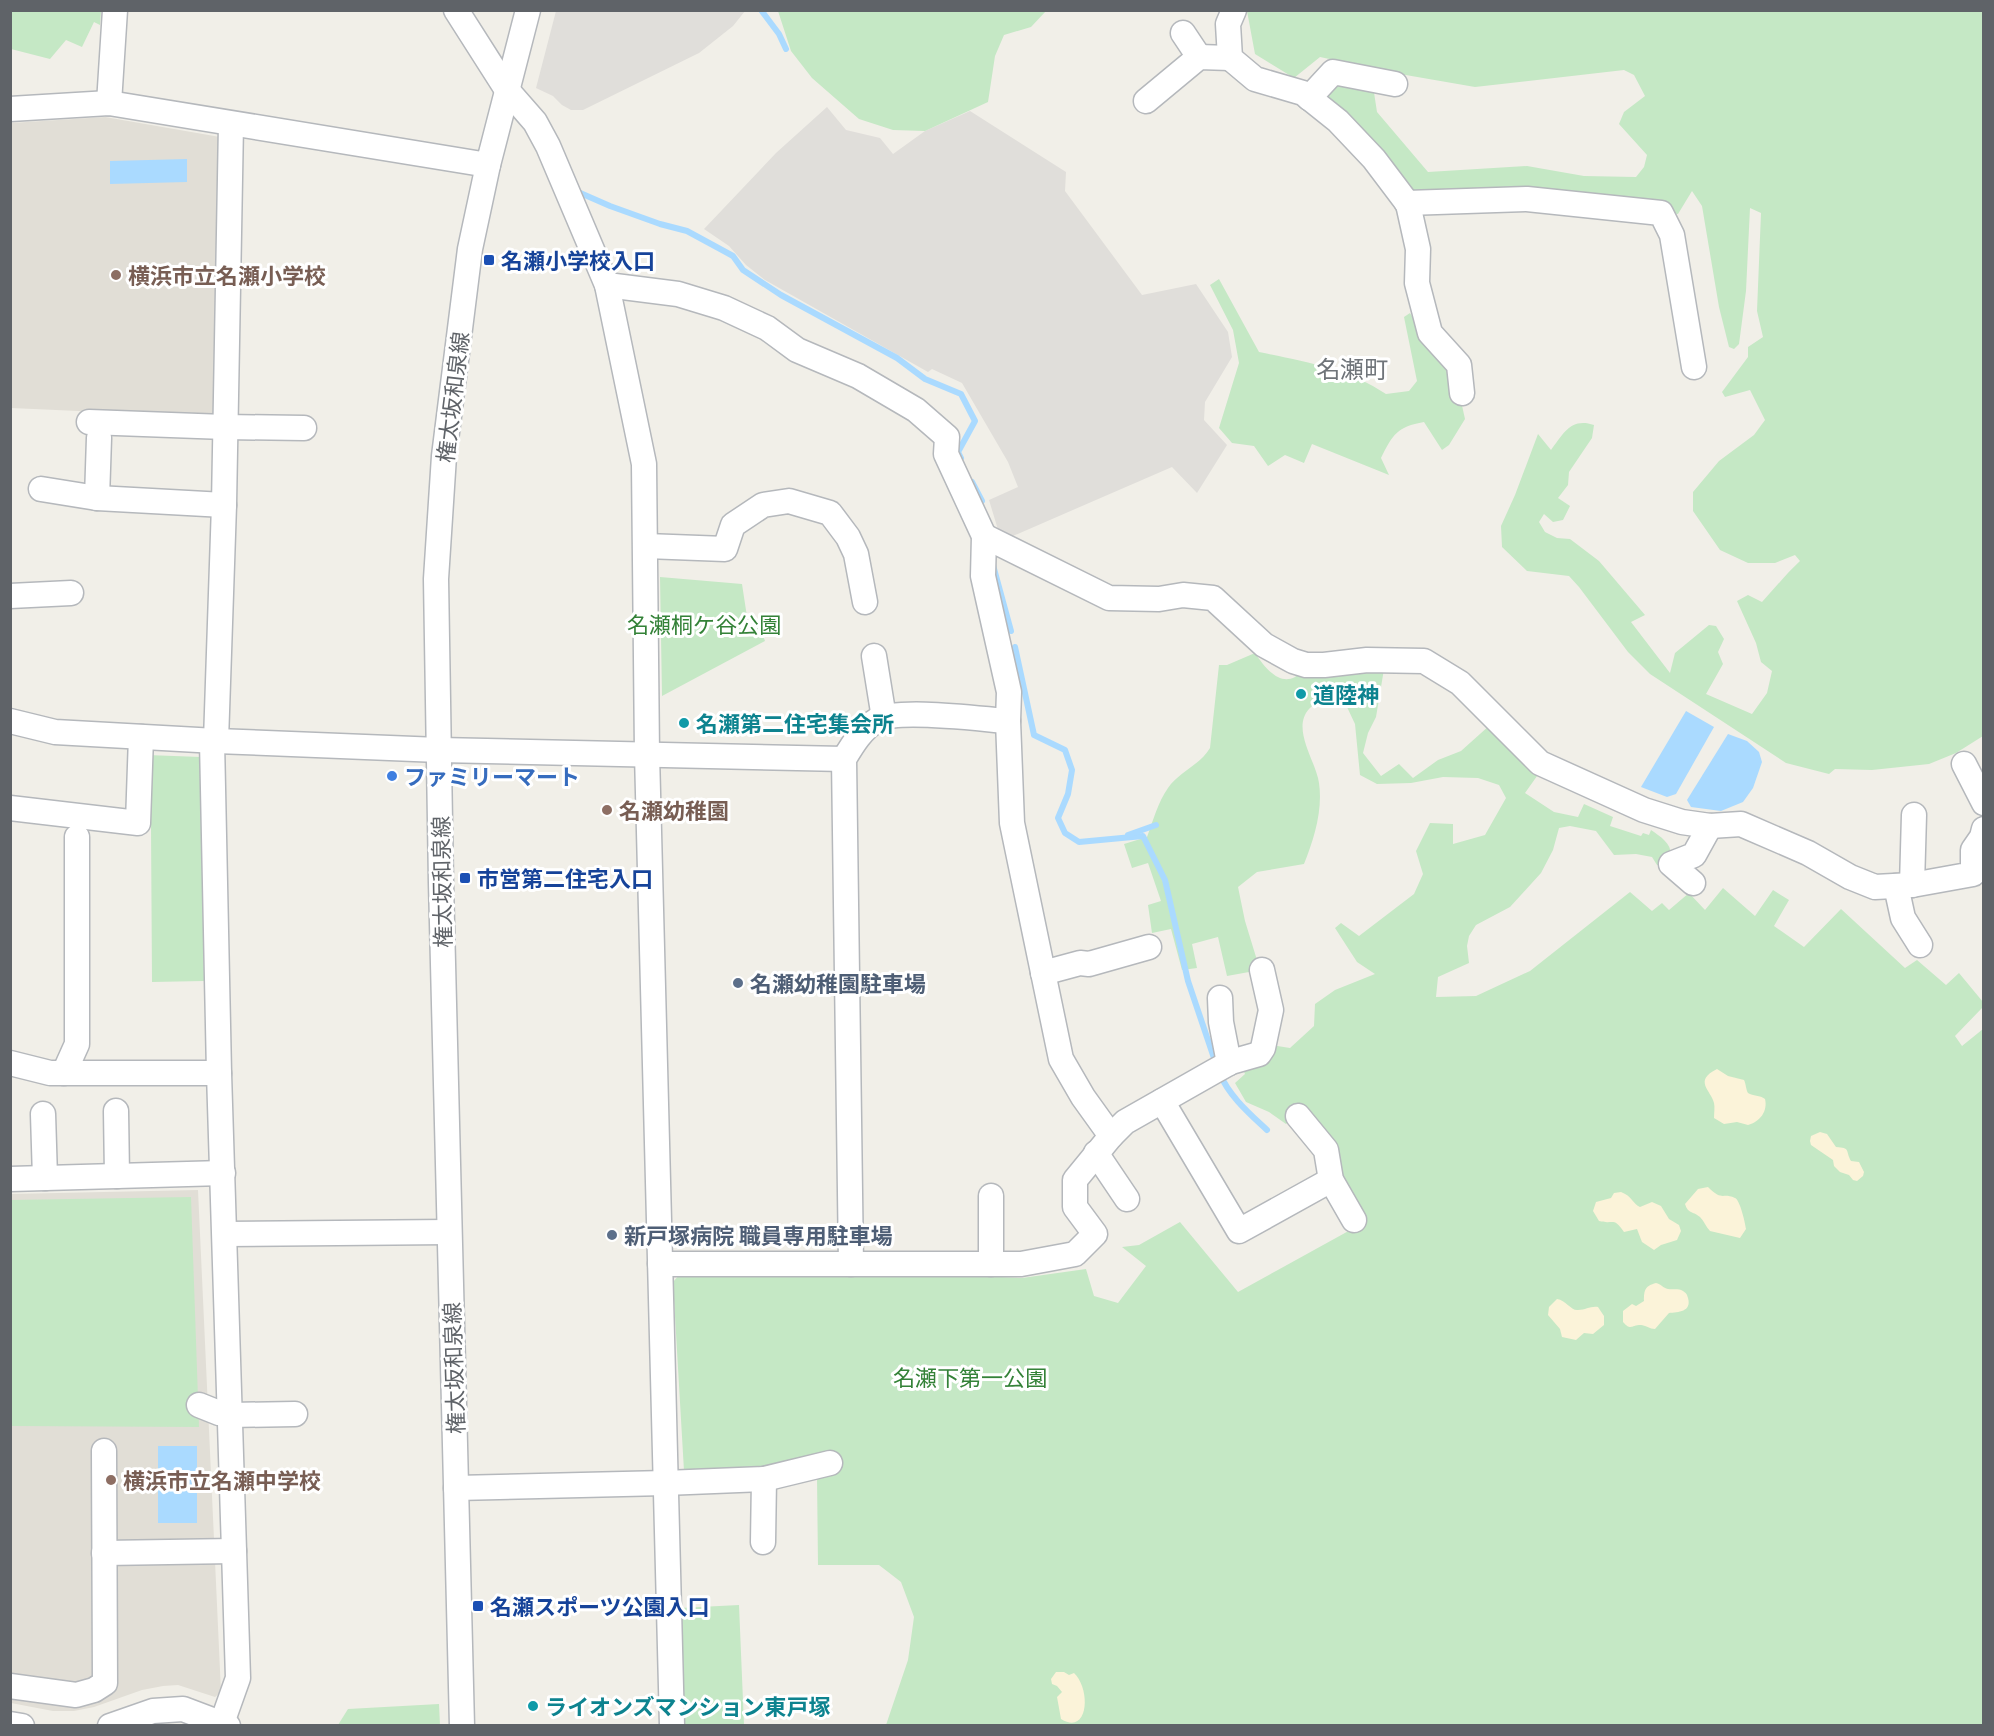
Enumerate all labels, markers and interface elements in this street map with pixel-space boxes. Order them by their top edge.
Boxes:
place label: 名瀬小学校入口 [501,247,655,273]
marker: 名瀬小学校入口 [482,253,496,267]
place label: 横浜市立名瀬小学校 [128,262,326,288]
marker: 横浜市立名瀬小学校 [109,268,123,282]
street label: 権太坂和泉線 [431,330,473,464]
district label: 名瀬町 [1316,354,1388,383]
park label: 名瀬桐ケ谷公園 [627,611,781,637]
place label: 道陸神 [1313,681,1379,707]
marker: 道陸神 [1294,687,1308,701]
place label: 名瀬第二住宅集会所 [696,710,894,736]
marker: 名瀬第二住宅集会所 [677,716,691,730]
place label: ファミリーマート [404,763,580,789]
marker: ファミリーマート [385,769,399,783]
place label: 名瀬幼稚園 [619,797,729,823]
marker: 名瀬幼稚園 [600,803,614,817]
street label: 権太坂和泉線 [427,816,455,948]
place label: 市営第二住宅入口 [477,865,653,891]
marker: 市営第二住宅入口 [458,871,472,885]
place label: 名瀬幼稚園駐車場 [750,970,926,996]
marker: 名瀬幼稚園駐車場 [731,976,745,990]
place label: 新戸塚病院 職員専用駐車場 [624,1222,893,1248]
marker: 新戸塚病院 職員専用駐車場 [605,1228,619,1242]
street label: 権太坂和泉線 [438,1302,468,1434]
park label: 名瀬下第一公園 [893,1364,1047,1390]
place label: 横浜市立名瀬中学校 [123,1467,321,1493]
marker: 横浜市立名瀬中学校 [104,1473,118,1487]
place label: 名瀬スポーツ公園入口 [490,1593,710,1619]
marker: 名瀬スポーツ公園入口 [471,1599,485,1613]
place label: ライオンズマンション東戸塚 [545,1693,831,1719]
marker: ライオンズマンション東戸塚 [526,1699,540,1713]

